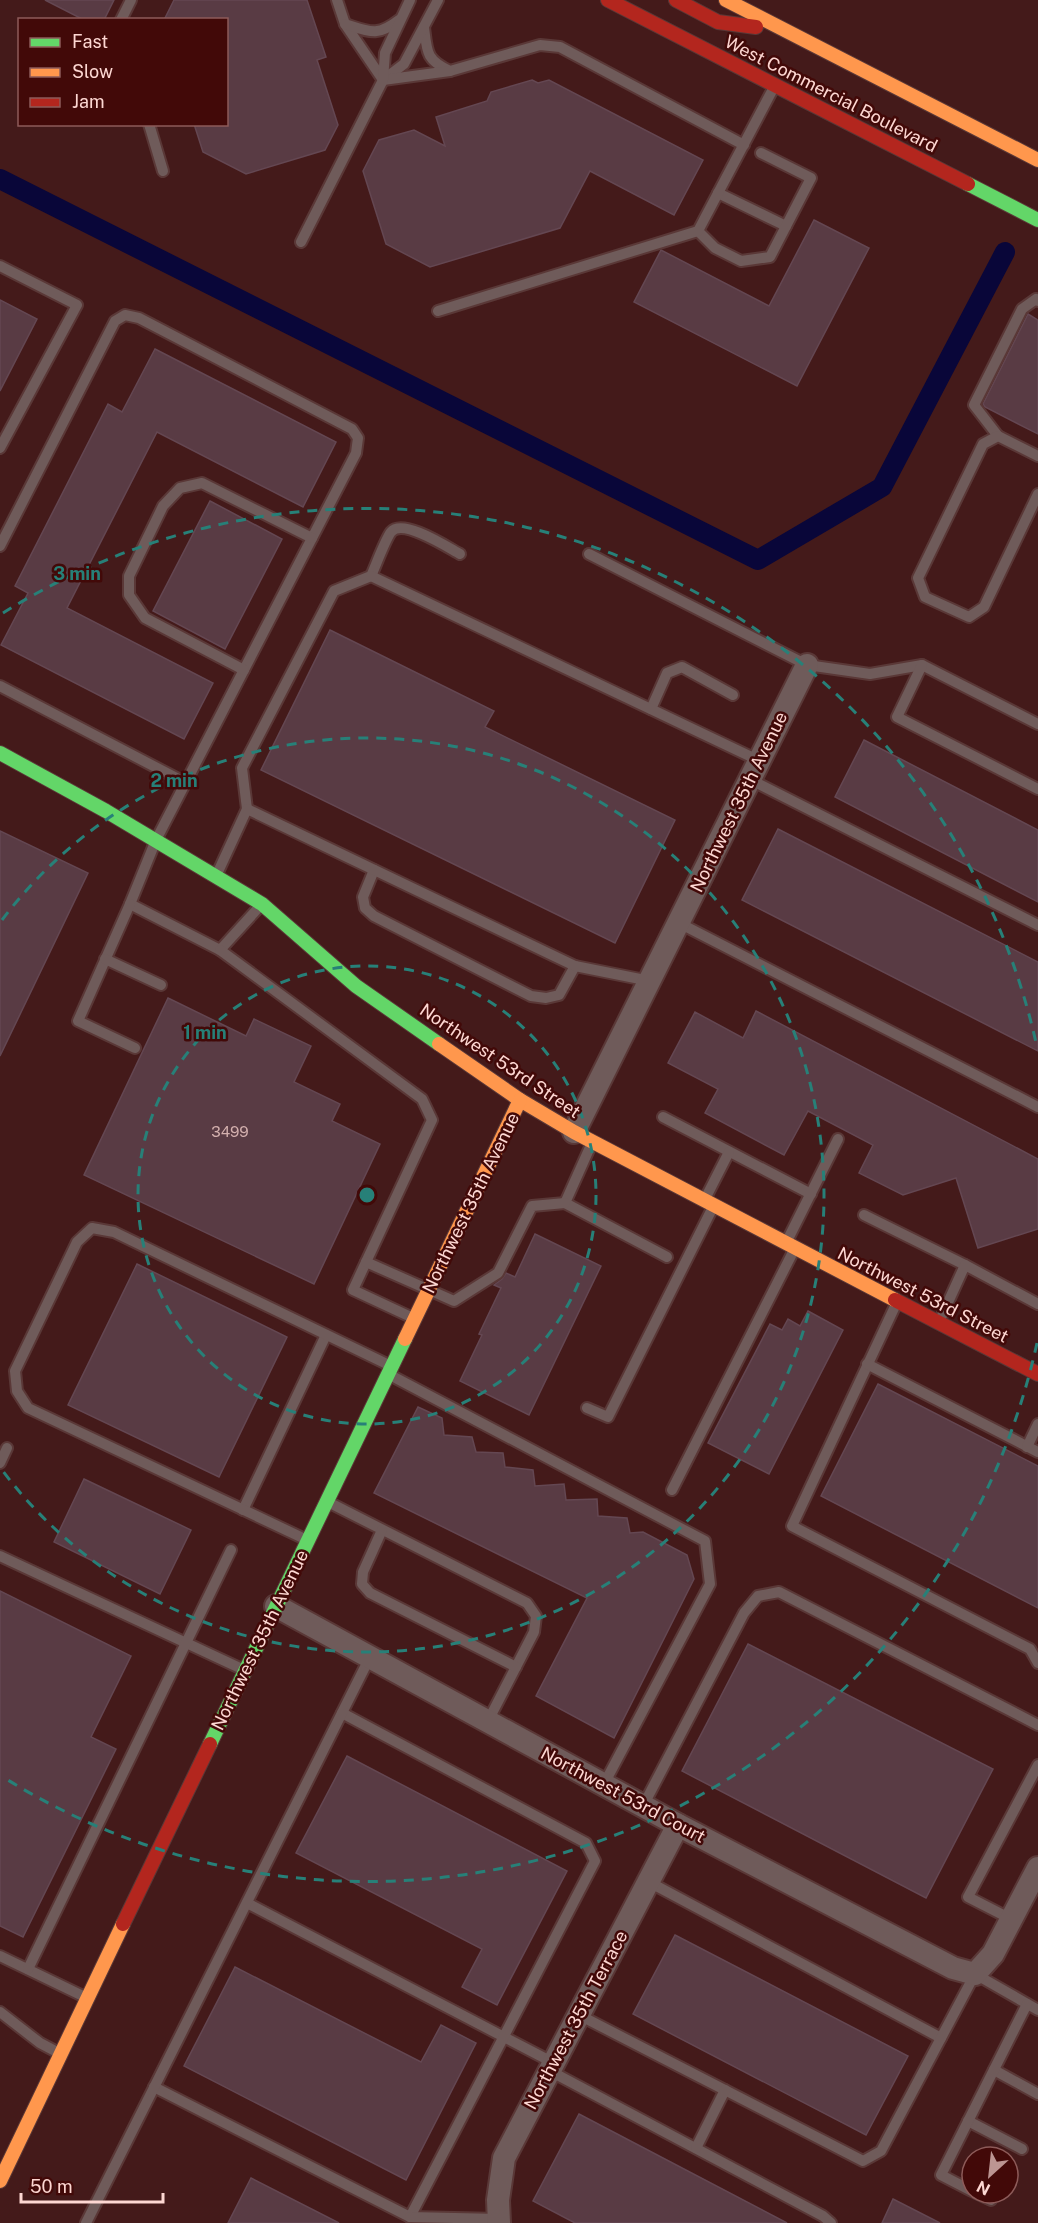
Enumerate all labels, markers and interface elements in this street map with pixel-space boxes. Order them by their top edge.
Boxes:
legend [18,18,228,126]
text: Fast [72,31,108,52]
street label: West Commercial Boulevard [721,31,941,156]
text: Slow [72,61,113,82]
text: Jam [72,91,105,112]
text: 3 min [53,563,101,584]
street label: Northwest 35th Avenue [686,708,791,895]
text: 2 min [150,770,198,791]
street label: Northwest 53rd Street [416,999,585,1122]
text: 1 min [183,1022,227,1043]
street label: Northwest 35th Avenue [418,1109,523,1296]
house number: 3499 [211,1123,249,1140]
centre of rings [357,1185,377,1205]
street label: Northwest 53rd Street [834,1242,1012,1347]
street label: Northwest 35th Avenue [207,1546,312,1733]
street label: Northwest 53rd Court [537,1742,709,1847]
street label: Northwest 35th Terrace [519,1927,632,2113]
north arrow [960,2145,1020,2205]
scale bar [21,2166,164,2204]
text: 50 m [30,2176,73,2197]
text: N [974,2177,993,2199]

